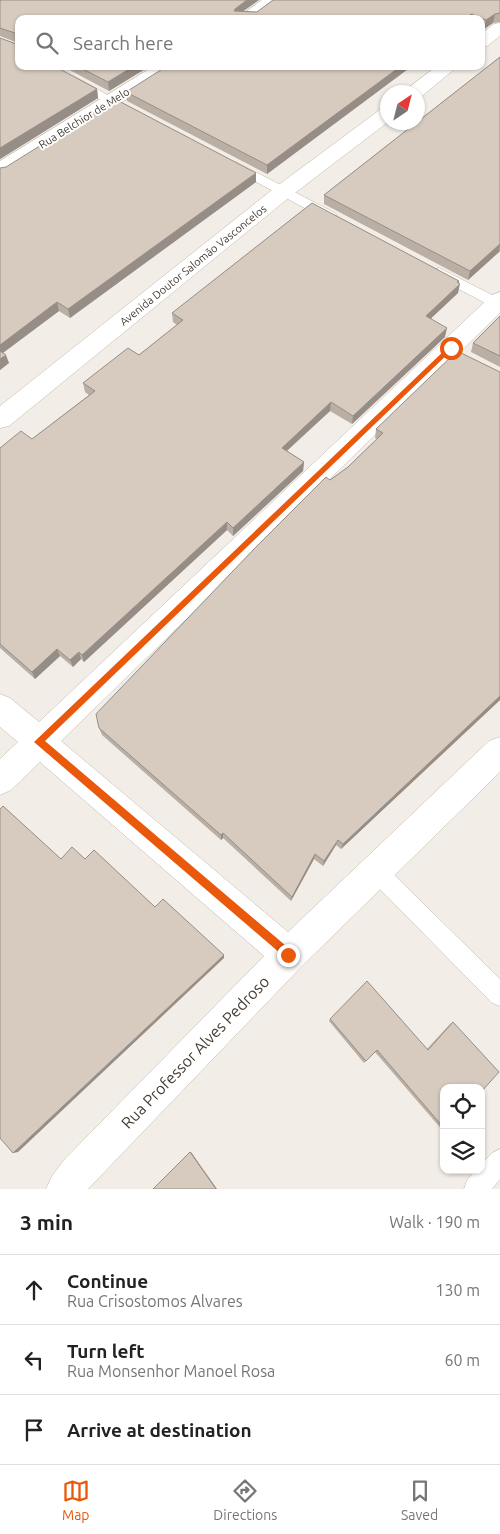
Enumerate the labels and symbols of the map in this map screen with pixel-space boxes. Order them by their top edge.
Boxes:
street label: Rua Belchior de Melo [37,85,131,151]
north arrow [380,85,425,130]
street label: Avenida Doutor Salomão Vasconcelos [117,202,269,328]
route start [440,337,463,360]
route end [277,944,300,967]
street label: Rua Professor Alves Pedroso [117,972,273,1132]

